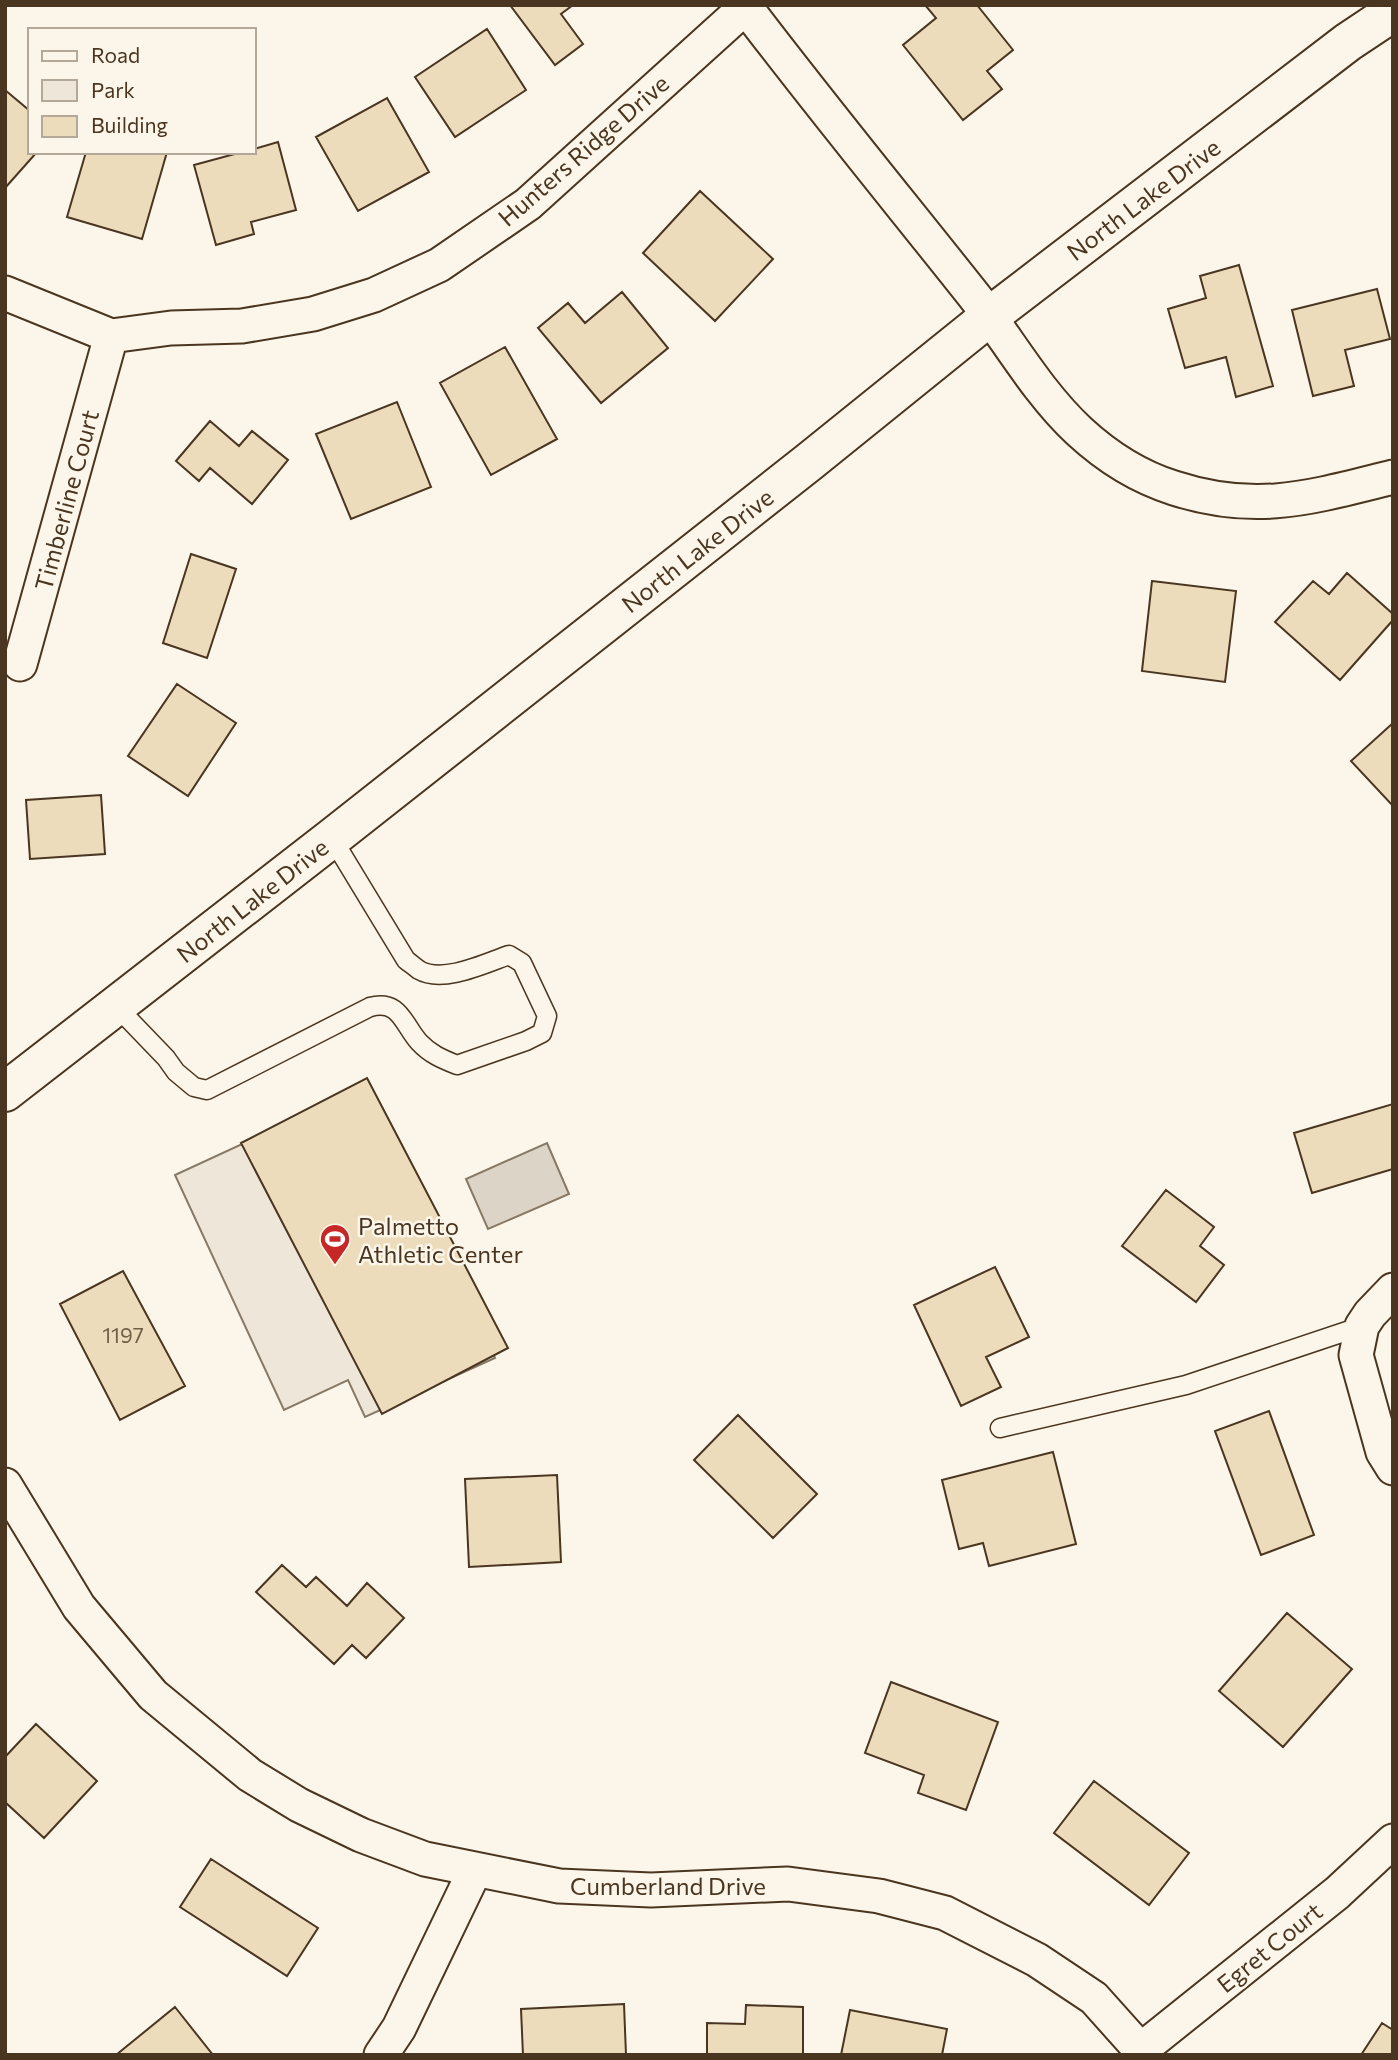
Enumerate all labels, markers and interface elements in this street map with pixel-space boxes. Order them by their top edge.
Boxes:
legend [28,28,256,154]
text: Road [91,42,140,67]
street label: Hunters Ridge Drive [492,68,674,232]
text: Park [91,77,135,102]
text: Building [91,112,168,137]
street label: North Lake Drive [1061,132,1225,266]
street label: Timberline Court [28,406,104,594]
street label: North Lake Drive [615,482,779,618]
street label: North Lake Drive [170,832,334,968]
place label: Palmetto Athletic Center [358,1211,523,1268]
sports icon: Palmetto Athletic Center [318,1222,352,1266]
house number: 1197 [102,1322,144,1347]
street label: Cumberland Drive [570,1871,766,1900]
street label: Egret Court [1211,1896,1328,1998]

